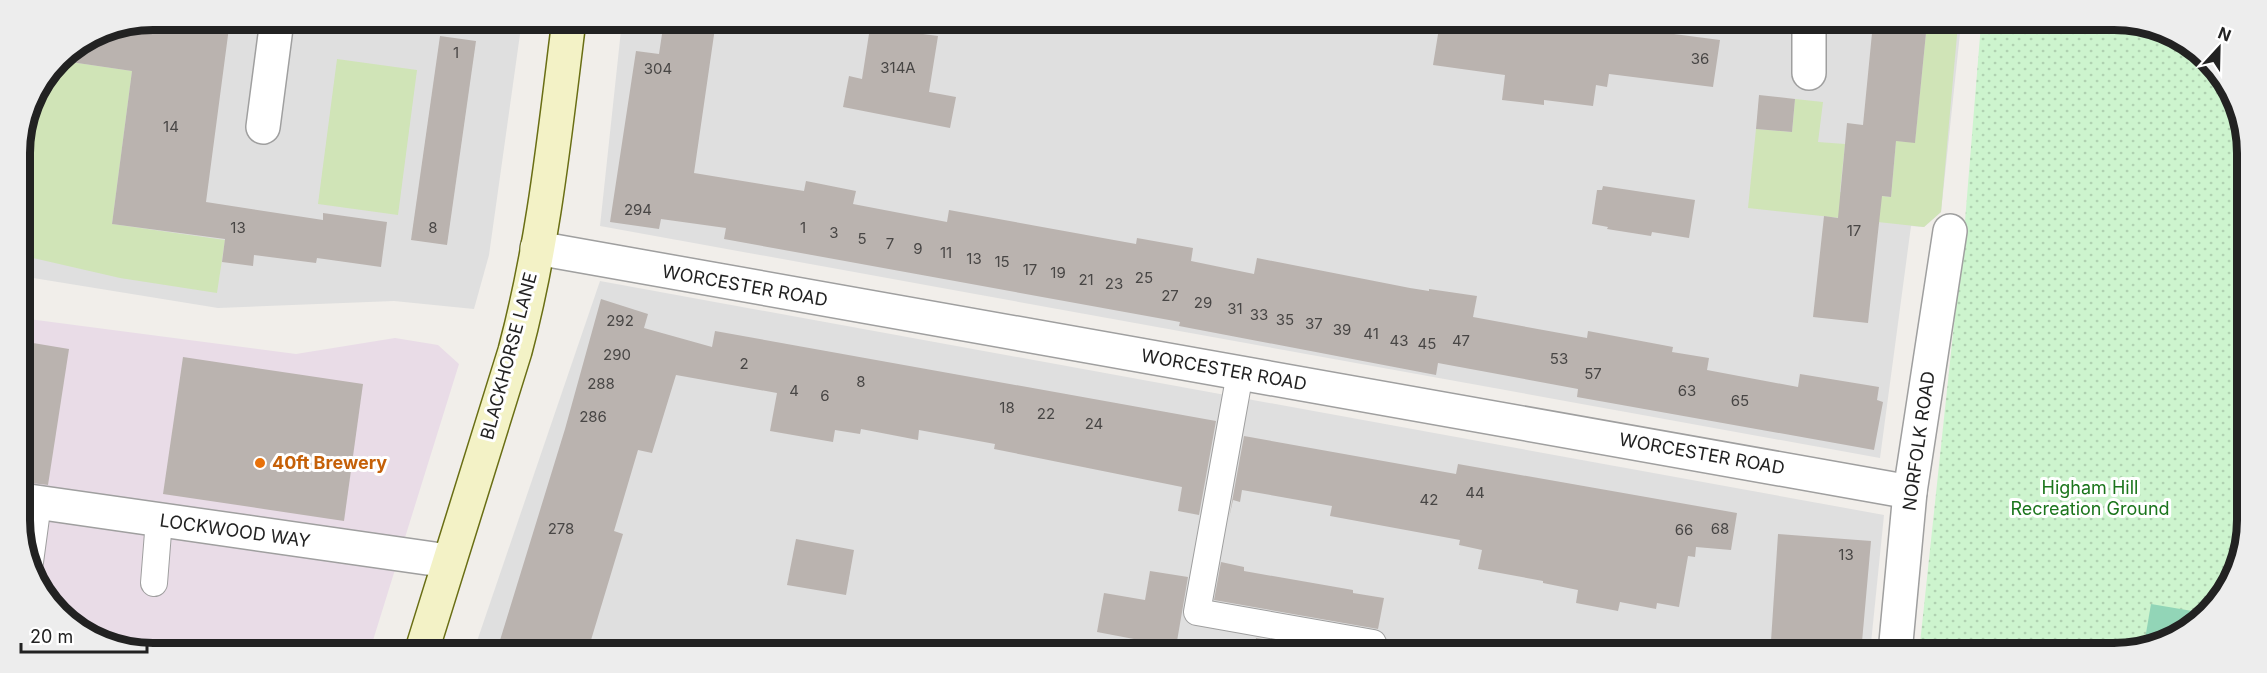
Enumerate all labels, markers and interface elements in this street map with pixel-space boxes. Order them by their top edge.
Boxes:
north arrow [2189,18,2249,78]
text: N [2215,23,2234,46]
house number: 1 [453,43,459,62]
house number: 36 [1691,49,1709,68]
house number: 314A [880,58,916,77]
house number: 304 [644,59,672,78]
house number: 14 [163,117,179,136]
house number: 294 [624,200,652,219]
house number: 13 [230,218,246,237]
house number: 8 [428,218,438,237]
house number: 1 [800,218,806,237]
house number: 17 [1847,221,1861,240]
house number: 3 [829,223,839,242]
house number: 5 [857,229,867,248]
house number: 7 [886,234,894,253]
house number: 9 [913,239,923,258]
house number: 11 [940,243,952,262]
house number: 13 [966,249,982,268]
house number: 15 [994,252,1010,271]
house number: 17 [1023,260,1037,279]
street label: WORCESTER ROAD [661,261,830,310]
house number: 19 [1050,263,1066,282]
house number: 25 [1135,268,1153,287]
street label: BLACKHORSE LANE [476,270,541,442]
house number: 21 [1078,270,1094,289]
house number: 23 [1105,274,1123,293]
house number: 27 [1161,286,1179,305]
house number: 29 [1194,293,1212,312]
house number: 31 [1227,299,1243,318]
house number: 33 [1250,305,1268,324]
house number: 35 [1276,310,1294,329]
house number: 292 [606,311,634,330]
house number: 37 [1305,314,1323,333]
house number: 39 [1333,320,1351,339]
house number: 41 [1363,324,1379,343]
house number: 43 [1390,331,1408,350]
house number: 47 [1452,331,1470,350]
house number: 45 [1418,334,1436,353]
house number: 290 [603,345,631,364]
street label: WORCESTER ROAD [1140,345,1309,394]
house number: 53 [1550,349,1568,368]
house number: 2 [739,354,749,373]
house number: 57 [1584,364,1602,383]
street label: NORFOLK ROAD [1898,370,1939,512]
house number: 8 [856,372,866,391]
house number: 288 [587,374,615,393]
house number: 4 [789,381,799,400]
house number: 63 [1678,381,1696,400]
house number: 6 [820,386,830,405]
house number: 65 [1731,391,1749,410]
house number: 18 [999,398,1015,417]
house number: 22 [1037,404,1055,423]
house number: 286 [579,407,607,426]
house number: 24 [1085,414,1103,433]
street label: WORCESTER ROAD [1618,429,1787,478]
place label: 40ft Brewery [272,452,387,473]
marker: 40ft Brewery [253,456,267,470]
park label: Higham Hill Recreation Ground [2010,477,2170,519]
house number: 44 [1465,483,1485,502]
house number: 42 [1420,490,1438,509]
street label: LOCKWOOD WAY [158,510,312,551]
house number: 278 [548,519,574,538]
house number: 68 [1711,519,1729,538]
house number: 66 [1675,520,1693,539]
house number: 13 [1838,545,1854,564]
scale bar [21,616,147,654]
text: 20 m [30,626,73,647]

